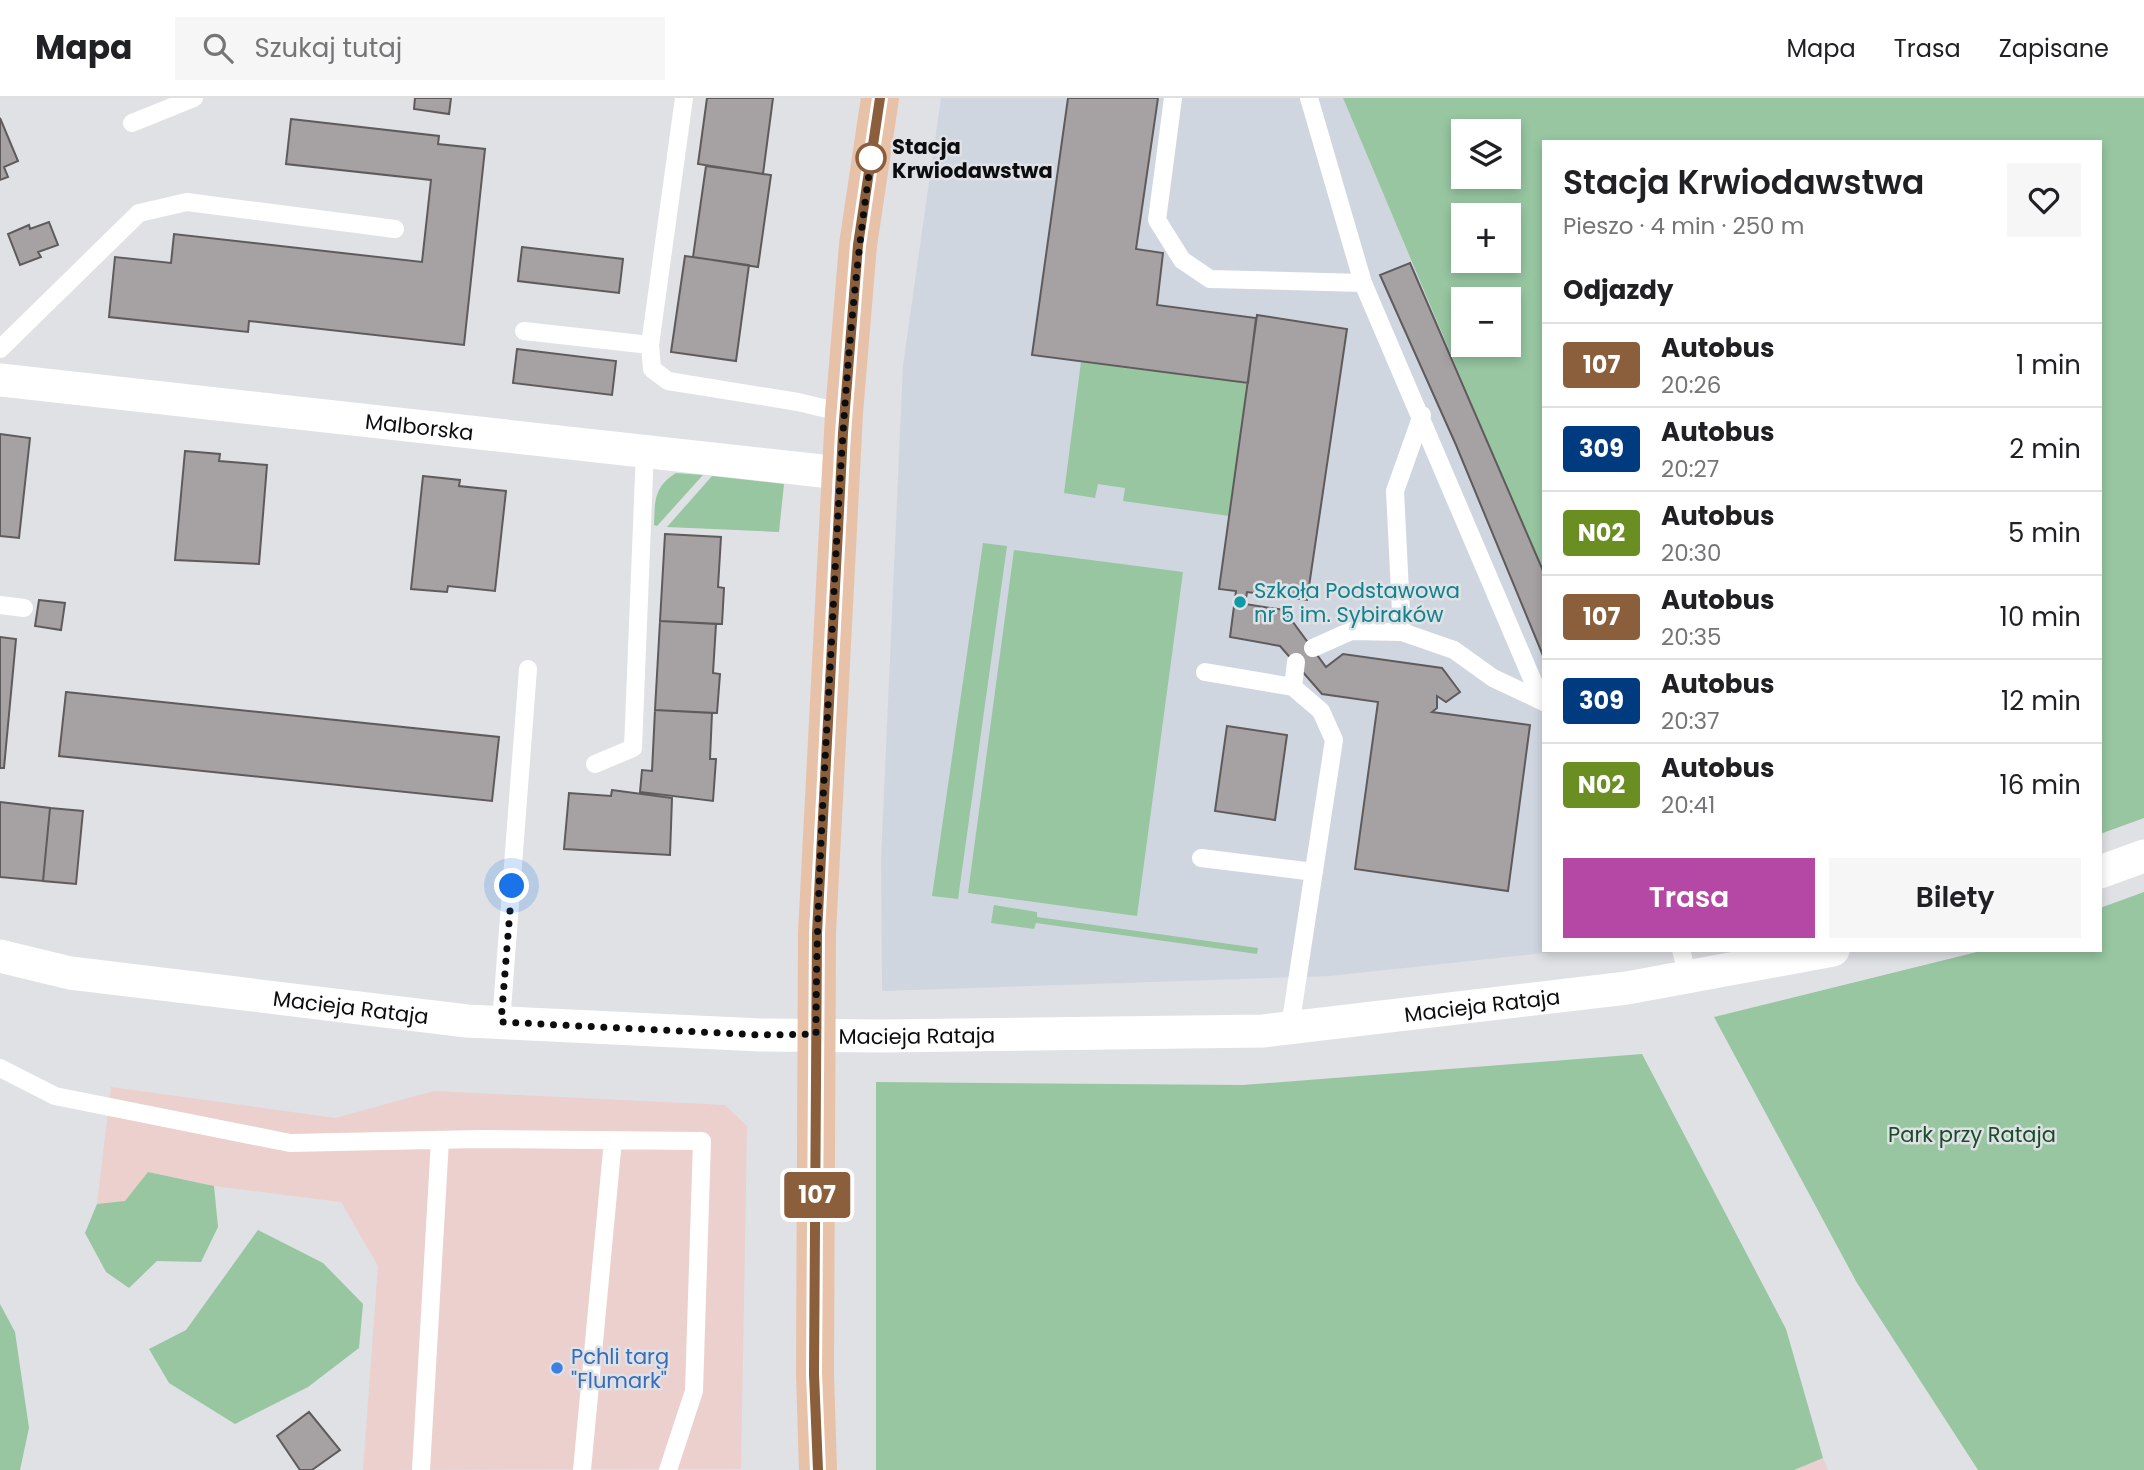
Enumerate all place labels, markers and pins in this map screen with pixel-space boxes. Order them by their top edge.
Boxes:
place label: Stacja Krwiodawstwa [892,132,1053,185]
marker: Stacja Krwiodawstwa [856,143,886,173]
place label: Szkoła Podstawowa nr 5 im. Sybiraków [1254,576,1460,629]
marker: Szkoła Podstawowa nr 5 im. Sybiraków [1232,594,1248,610]
place label: Pchli targ "Flumark" [571,1342,669,1395]
marker: Pchli targ "Flumark" [549,1360,565,1376]

